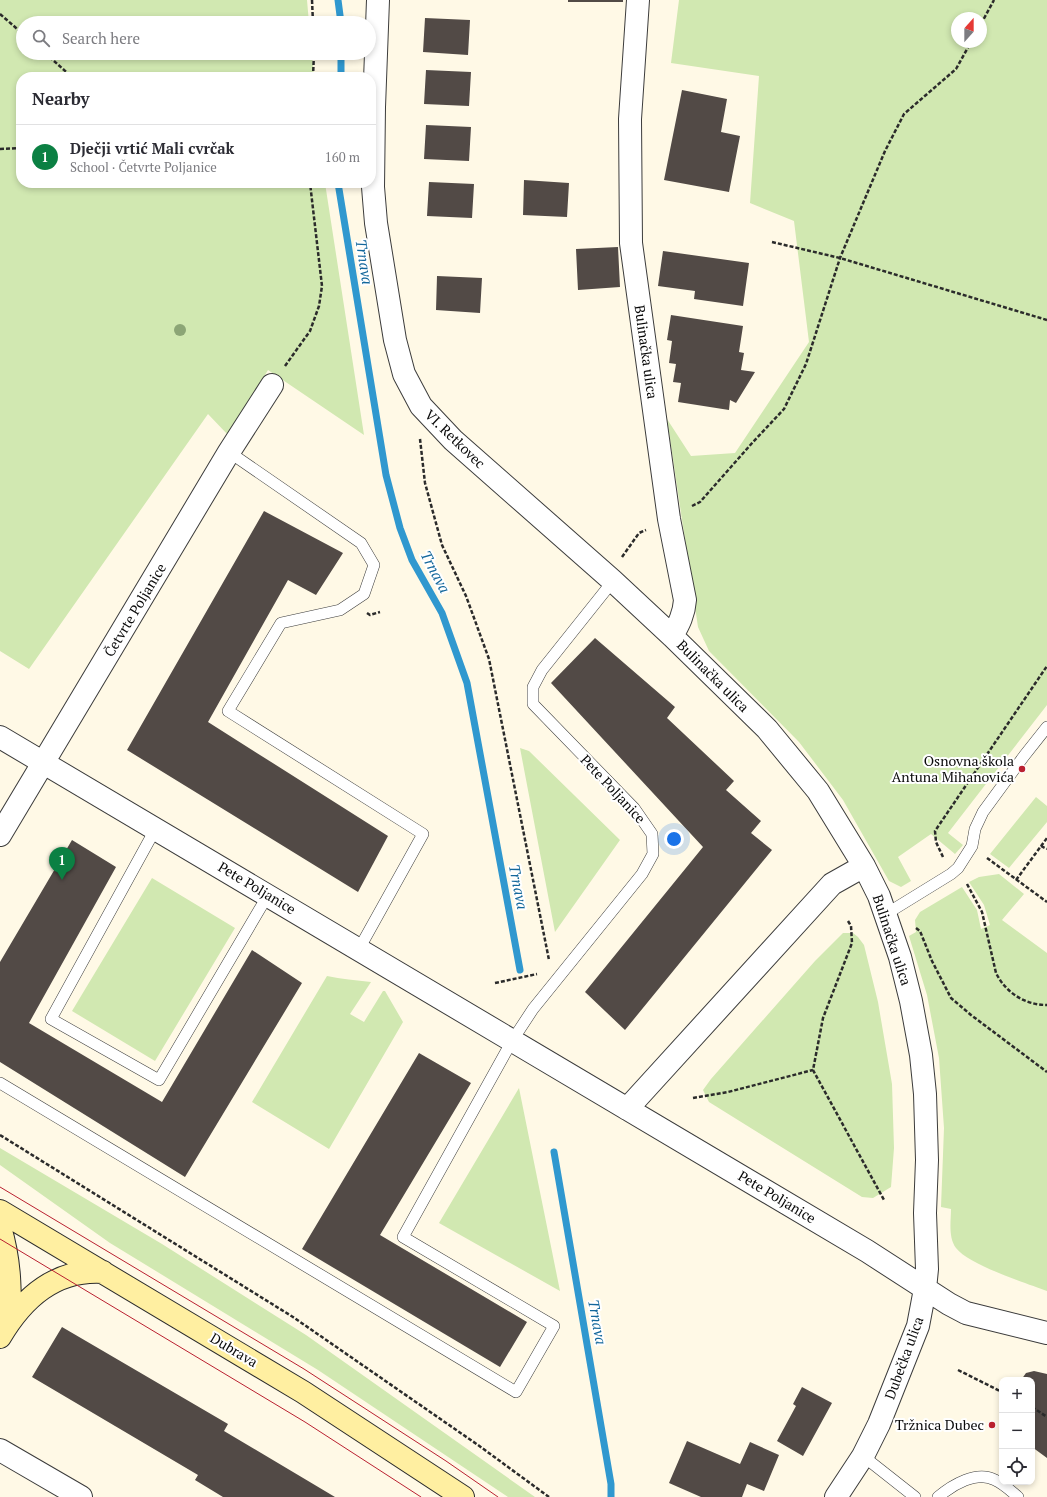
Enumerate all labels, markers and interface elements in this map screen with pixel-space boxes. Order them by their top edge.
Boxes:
north arrow [951,12,987,48]
search box [16,16,376,60]
icon: search [30,27,52,49]
text: Search here [62,28,140,48]
text: Nearby [32,87,90,110]
text: Dječji vrtić Mali cvrčak [70,138,234,158]
text: 1 [41,148,49,166]
text: 160 m [325,148,360,166]
text: School · Četvrte Poljanice [70,158,217,176]
water label: Trnava [352,238,378,286]
street label: Bulinačka ulica [630,304,662,400]
street label: VI. Retkovec [421,405,490,472]
water label: Trnava [416,547,455,596]
street label: Četvrte Poljanice [99,559,170,660]
street label: Bulinačka ulica [673,635,754,716]
street label: Pete Poljanice [577,750,650,827]
place label: Osnovna škola Antuna Mihanovića [892,751,1014,786]
marker: Osnovna škola Antuna Mihanovića [1017,764,1027,774]
your location [664,829,684,849]
pin: 1 [49,847,75,880]
street label: Pete Poljanice [215,857,300,918]
water label: Trnava [505,863,533,911]
street label: Bulinačka ulica [869,892,916,988]
street label: Pete Poljanice [735,1166,820,1227]
water label: Trnava [584,1298,612,1346]
street label: Dubečka ulica [880,1314,927,1402]
street label: Dubrava [207,1328,262,1371]
map controls [999,1377,1035,1485]
button: + [999,1377,1035,1413]
button: − [999,1413,1035,1449]
place label: Tržnica Dubec [895,1415,984,1434]
marker: Tržnica Dubec [987,1420,997,1430]
button: locate [999,1449,1035,1485]

